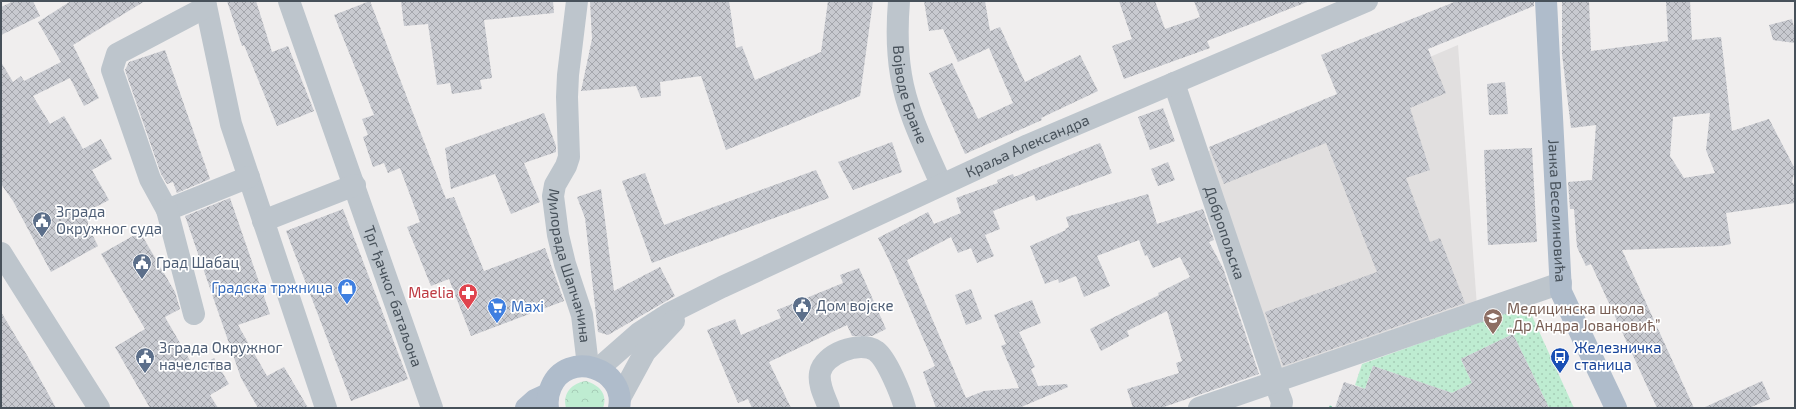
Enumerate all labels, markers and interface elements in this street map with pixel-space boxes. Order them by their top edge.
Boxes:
street label: Војводе Бране [890,45,932,146]
street label: Краља Александра [962,110,1092,181]
street label: Јанка Веселиновића [1545,139,1570,283]
street label: Добропољска [1201,183,1250,282]
street label: Милорада Шапчанина [544,187,595,344]
place label: Зграда Окружног суда [56,202,162,238]
public building icon: Зграда Окружног суда [31,210,53,238]
street label: Трг ђачког батаљона [361,223,427,369]
public building icon: Град Шабац [131,252,153,280]
place label: Град Шабац [156,253,240,271]
shop icon: Градска тржница [336,277,358,305]
place label: Градска тржница [211,278,333,296]
pharmacy icon: Maelia [457,282,479,310]
place label: Maelia [408,283,454,301]
public building icon: Дом војске [791,295,813,323]
supermarket icon: Maxi [486,296,508,324]
place label: Дом војске [816,296,894,315]
place label: Maxi [511,297,544,315]
place label: Медицинска школа „Др Андра Јовановић” [1507,299,1661,334]
school or university icon: Медицинска школа „Др Андра Јовановић” [1482,307,1504,335]
place label: Зграда Окружног начелства [159,338,282,373]
place label: Железничка станица [1574,338,1661,373]
public building icon: Зграда Окружног начелства [134,346,156,374]
bus stop icon: Железничка станица [1549,346,1571,374]

